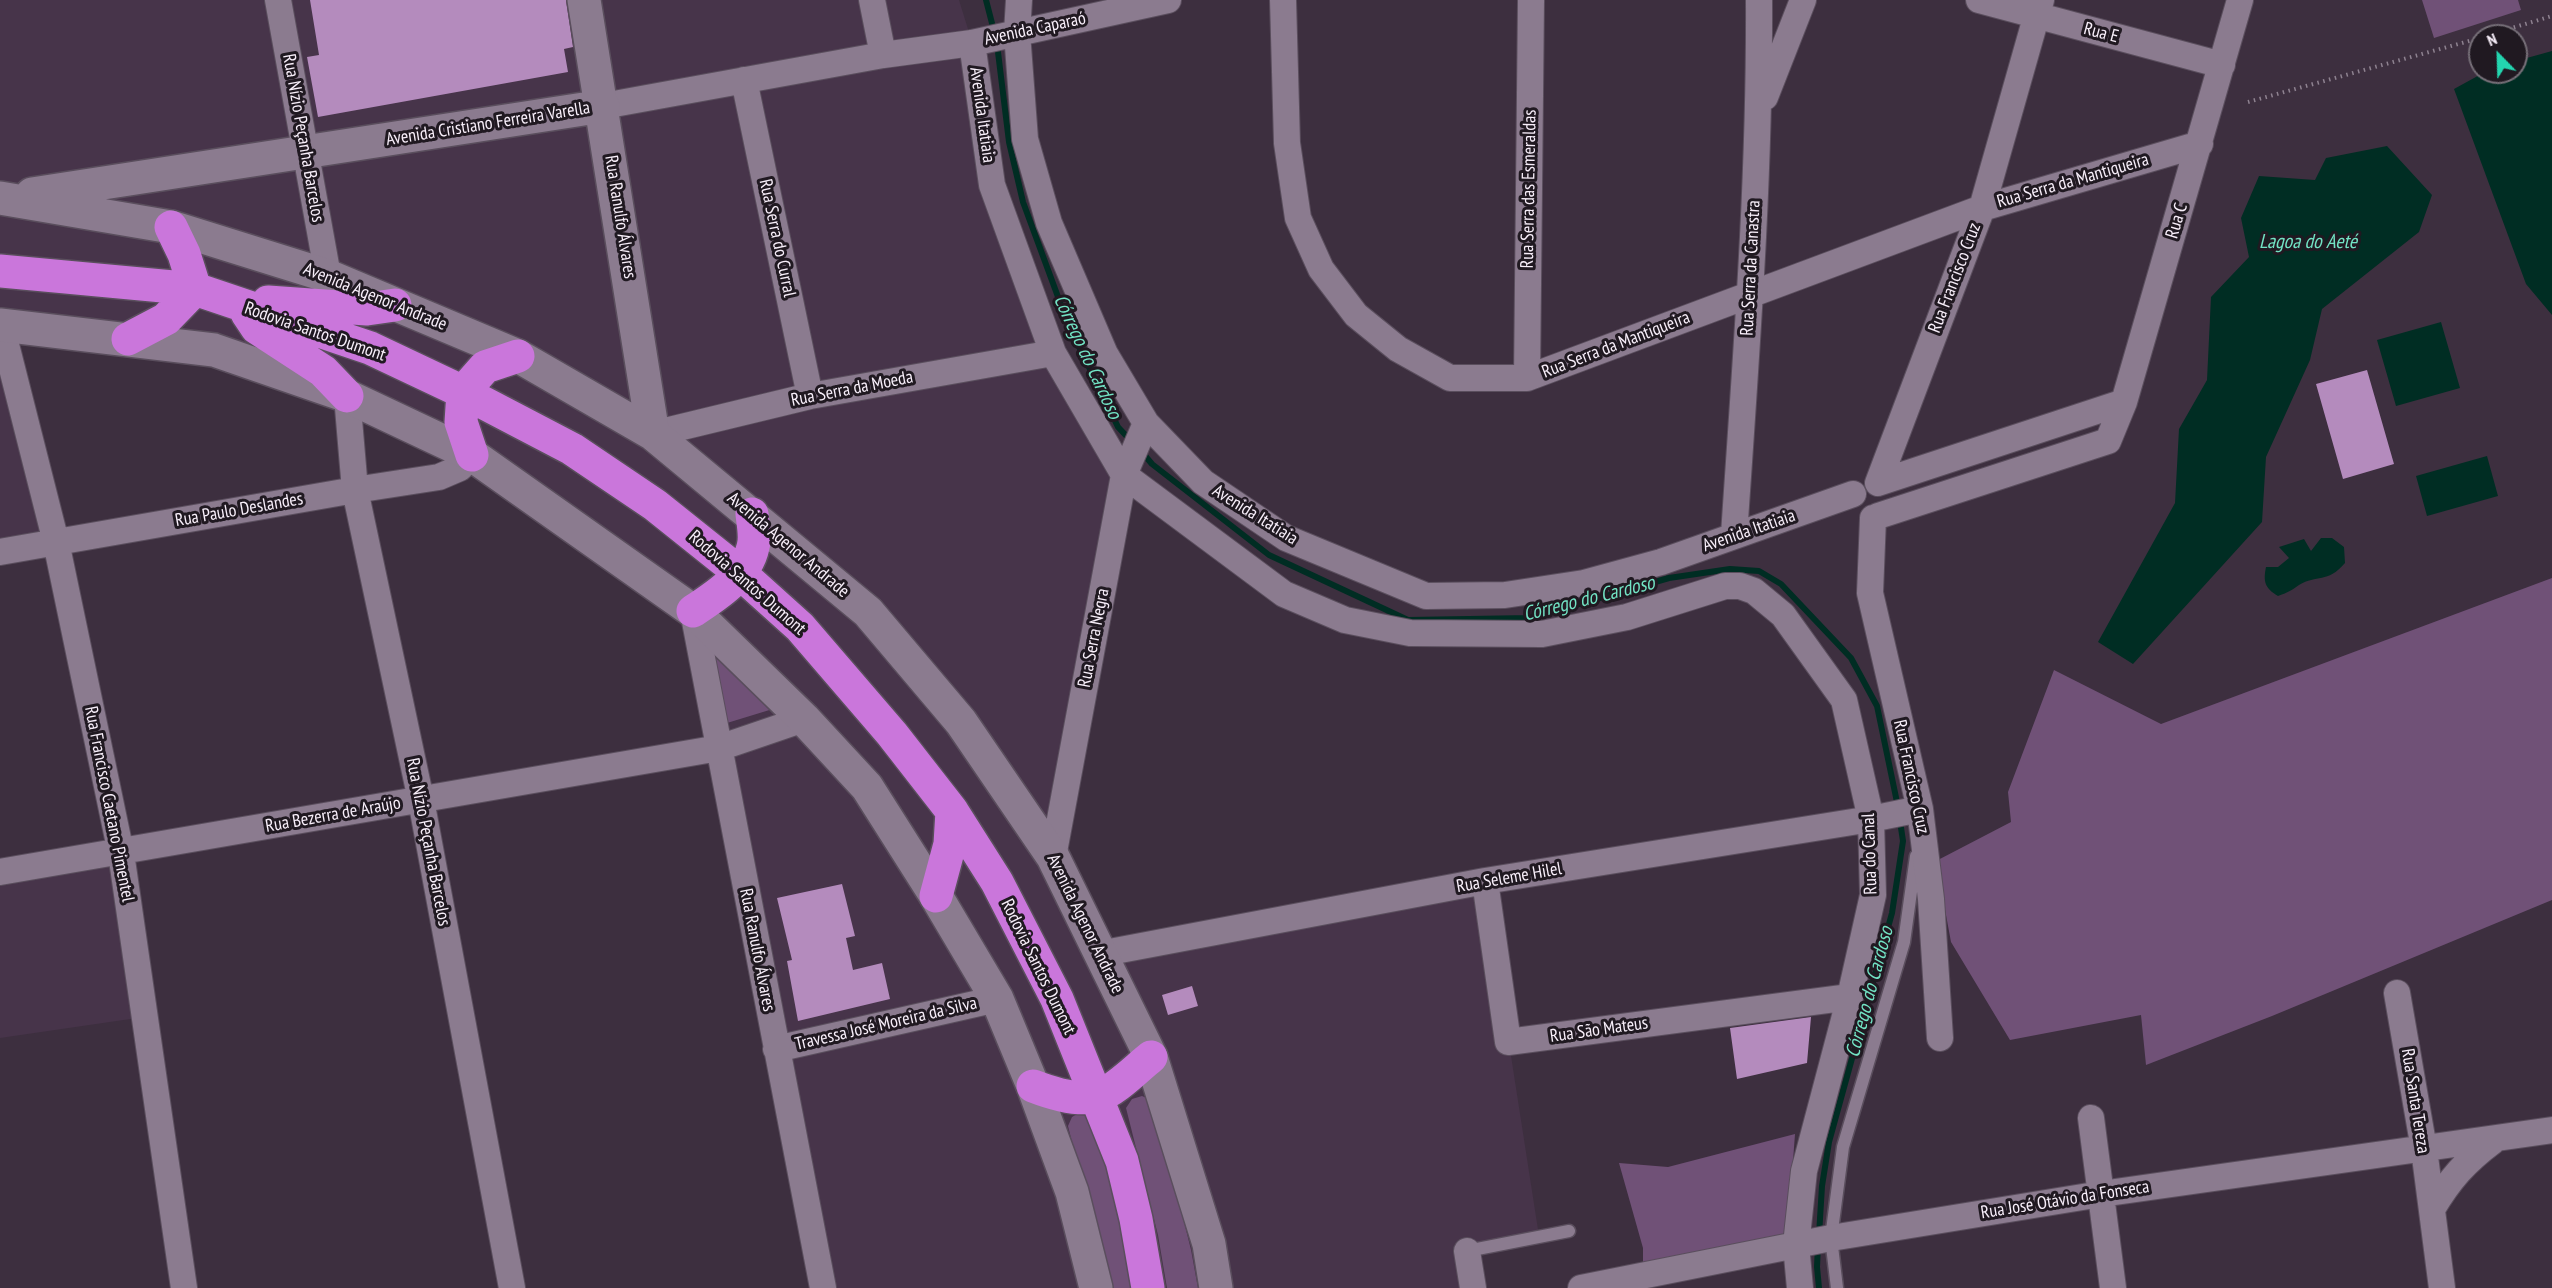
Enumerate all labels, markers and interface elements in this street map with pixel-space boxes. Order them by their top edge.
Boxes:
street label: Avenida Caparaó [982,8,1088,50]
street label: Rua E [2081,18,2121,48]
north arrow [2468,24,2528,84]
text: N [2484,28,2500,50]
street label: Rua Nízio Peçanha Barcelos [278,52,328,224]
street label: Avenida Itatiaia [965,66,999,164]
street label: Avenida Cristiano Ferreira Varella [384,97,592,151]
street label: Rua Serra das Esmeraldas [1517,109,1541,269]
street label: Rua Serra da Mantiqueira [1995,149,2151,213]
street label: Rua Ranulfo Álvares [600,154,640,280]
street label: Rua Serra do Curral [754,177,800,299]
street label: Rua Serra da Canastra [1737,200,1765,336]
street label: Rua C [2161,201,2193,241]
street label: Rua Francisco Cruz [1924,220,1986,336]
water label: Lagoa do Aeté [2259,230,2357,254]
street label: Avenida Agenor Andrade [300,258,450,336]
water label: Córrego do Cardoso [1048,291,1126,423]
street label: Rodovia Santos Dumont [242,298,388,366]
street label: Rua Serra da Mantiqueira [1539,307,1693,383]
street label: Rua Serra da Moeda [789,367,915,411]
street label: Avenida Itatiaia [1208,480,1302,550]
street label: Rua Paulo Deslandes [173,488,305,532]
street label: Avenida Agenor Andrade [723,488,853,602]
street label: Avenida Itatiaia [1700,505,1798,557]
street label: Rodovia Santos Dumont [684,526,810,640]
water label: Córrego do Cardoso [1521,571,1657,627]
street label: Rua Serra Negra [1074,587,1114,689]
street label: Rua Francisco Caetano Pimentel [79,704,139,904]
street label: Rua Francisco Cruz [1888,718,1934,836]
street label: Rua Nízio Peçanha Barcelos [401,756,455,928]
street label: Rua Bezerra de Araújo [264,792,402,838]
street label: Rua do Canal [1858,813,1882,895]
street label: Avenida Agenor Andrade [1042,851,1128,997]
street label: Rua Seleme Hilel [1455,858,1563,898]
street label: Rua Ranulfo Álvares [735,887,779,1013]
street label: Rodovia Santos Dumont [996,896,1080,1038]
water label: Córrego do Cardoso [1841,924,1899,1060]
street label: Travessa José Moreira da Silva [793,993,979,1055]
street label: Rua São Mateus [1549,1012,1649,1048]
street label: Rua Santa Tereza [2396,1047,2434,1155]
street label: Rua José Otávio da Fonseca [1979,1176,2151,1224]

